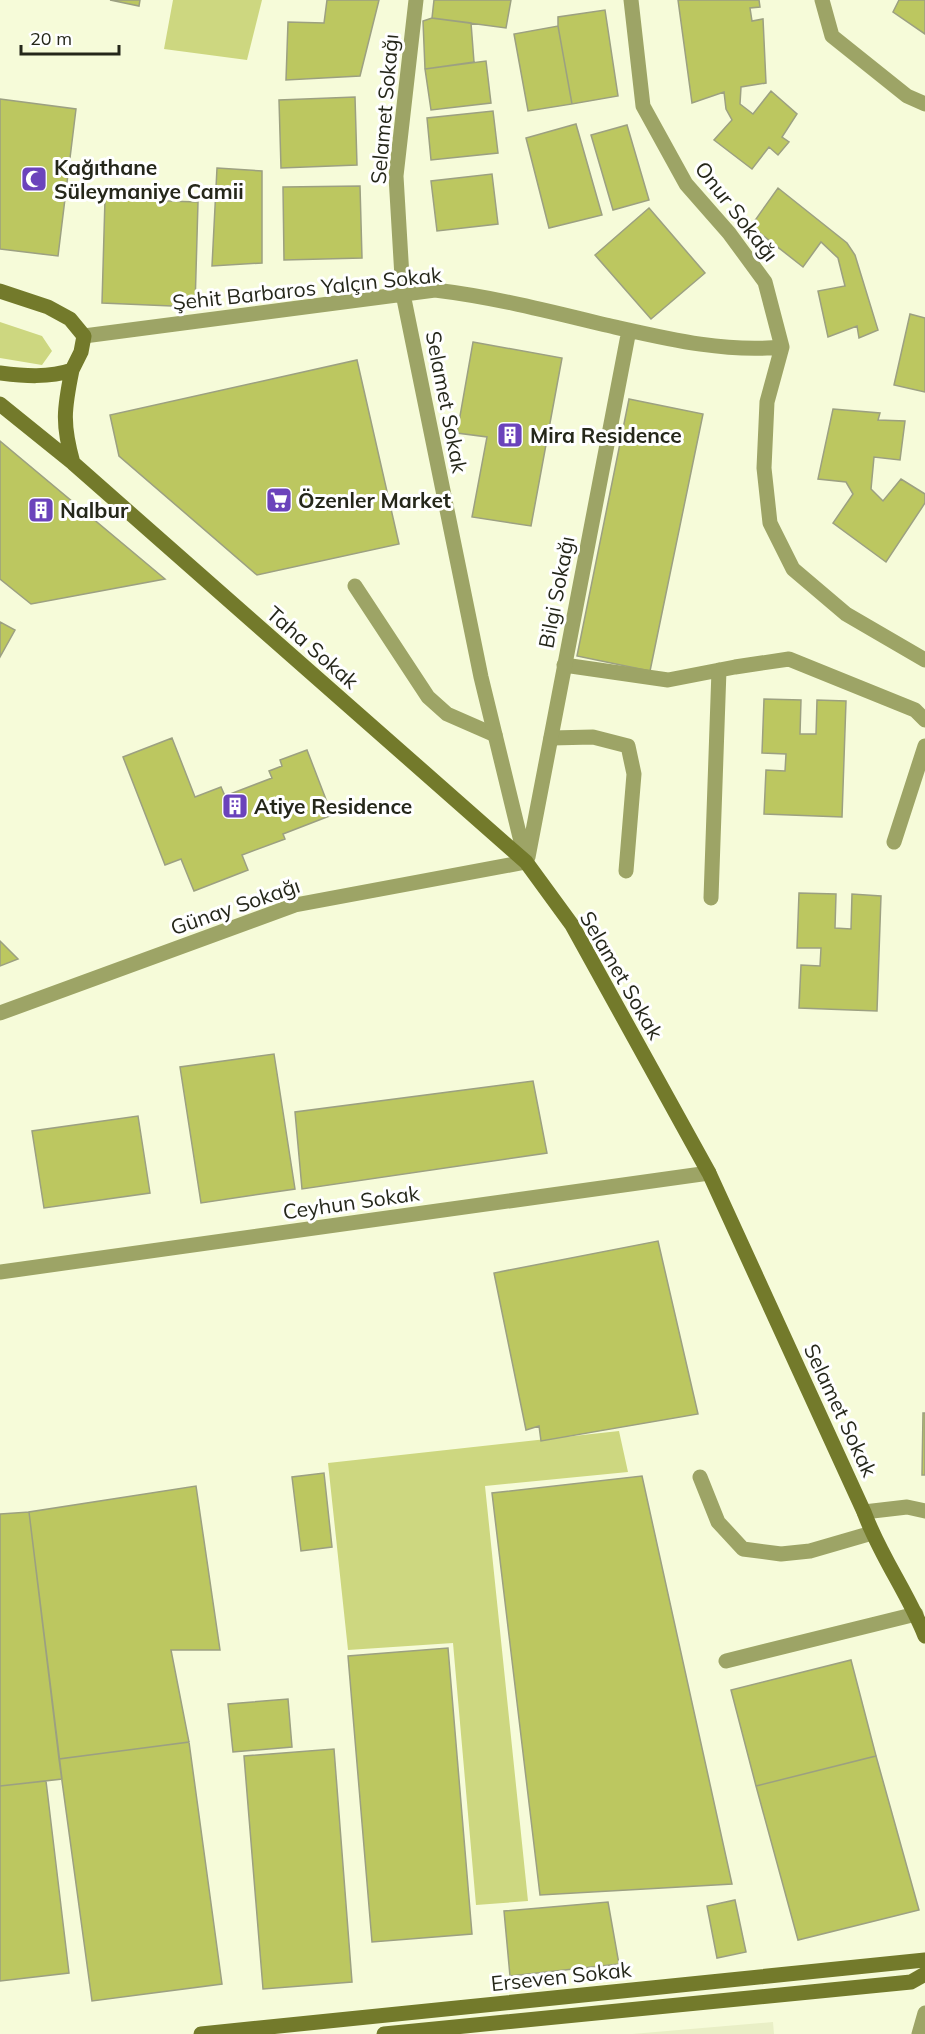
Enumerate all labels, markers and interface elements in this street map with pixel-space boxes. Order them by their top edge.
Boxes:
scale bar [21,18,118,56]
text: 20 m [30,27,72,50]
street label: Selamet Sokağı [364,33,404,185]
place label: Kağıthane Süleymaniye Camii [54,154,244,204]
street label: Onur Sokağı [690,156,784,266]
mosque icon: Kağıthane Süleymaniye Camii [19,164,49,194]
street label: Şehit Barbaros Yalçın Sokak [171,261,443,315]
street label: Selamet Sokak [421,329,474,475]
building icon: Mira Residence [495,420,525,450]
place label: Mira Residence [530,422,682,448]
supermarket icon: Özenler Market [264,485,294,515]
place label: Özenler Market [298,487,451,513]
building icon: Nalbur [26,495,56,525]
place label: Nalbur [60,497,129,523]
street label: Bilgi Sokağı [532,534,580,650]
street label: Taha Sokak [262,600,364,694]
building icon: Atiye Residence [220,791,250,821]
place label: Atiye Residence [254,793,412,819]
street label: Günay Sokağı [167,872,303,940]
street label: Selamet Sokak [575,906,669,1044]
street label: Ceyhun Sokak [281,1180,421,1224]
street label: Selamet Sokak [799,1339,883,1481]
street label: Erseven Sokak [490,1956,633,1996]

